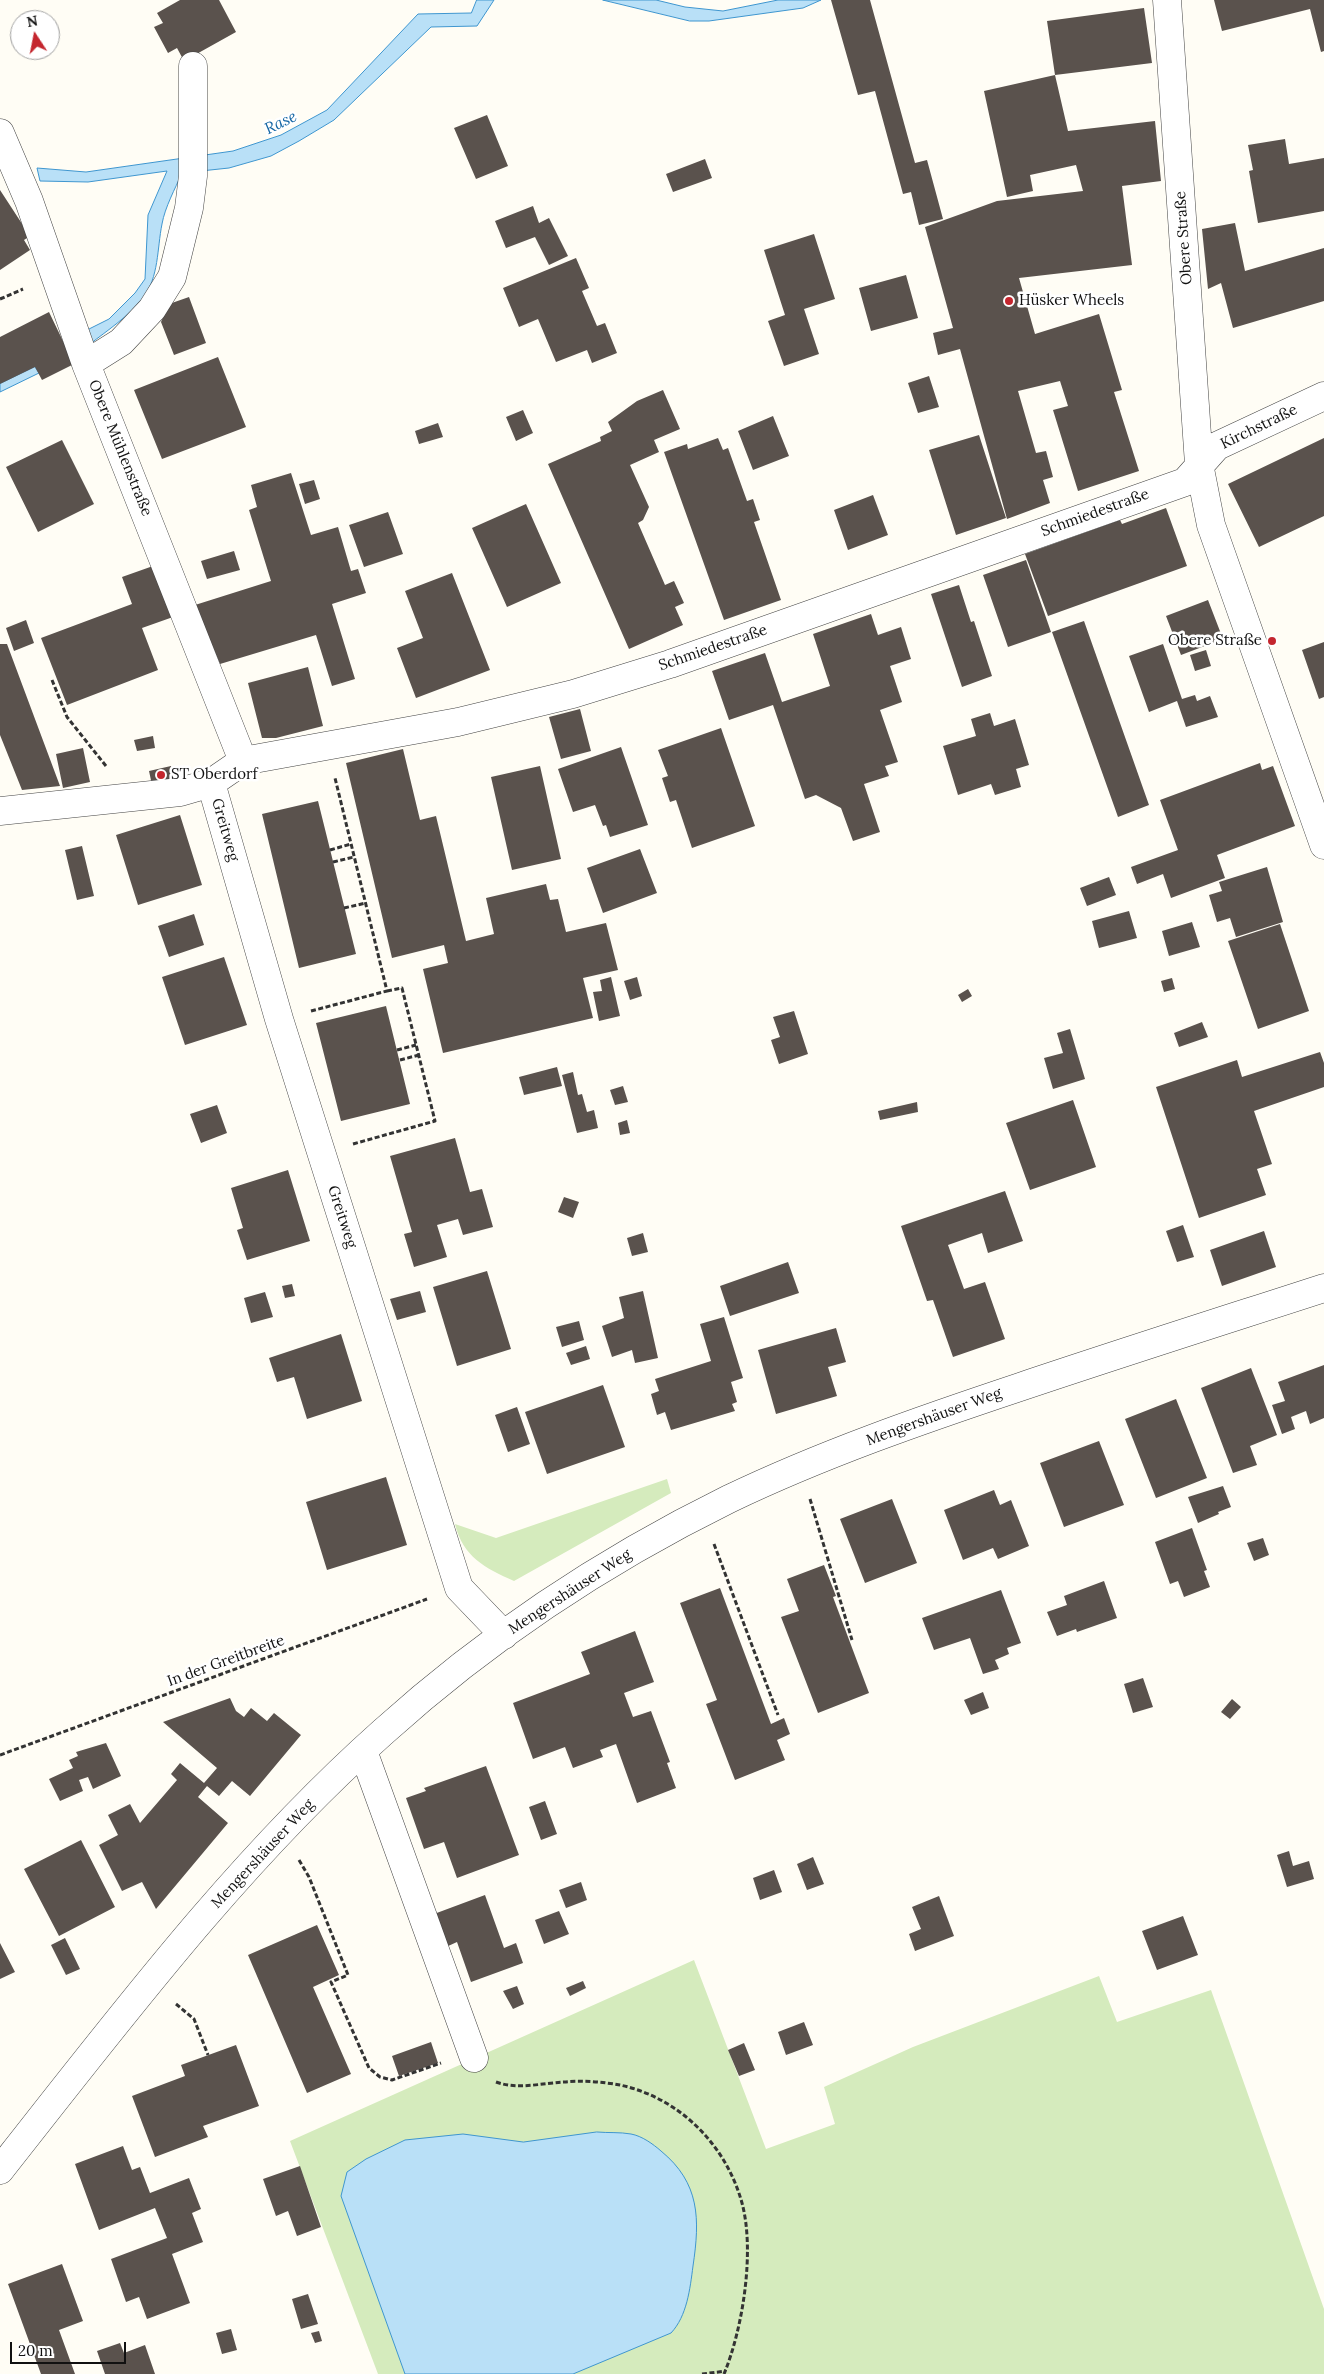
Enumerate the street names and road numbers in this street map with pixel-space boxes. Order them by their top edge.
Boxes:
street label: Obere Straße [1172,191,1196,285]
street label: Obere Mühlenstraße [84,377,156,519]
street label: Kirchstraße [1218,401,1300,453]
street label: Schmiedestraße [1039,485,1151,541]
street label: Schmiedestraße [656,621,770,675]
street label: Greitweg [207,796,243,864]
street label: Greitweg [323,1183,361,1251]
street label: Mengershäuser Weg [864,1384,1004,1450]
street label: Mengershäuser Weg [505,1546,635,1638]
street label: In der Greitbreite [165,1631,287,1691]
street label: Mengershäuser Weg [208,1796,318,1912]

